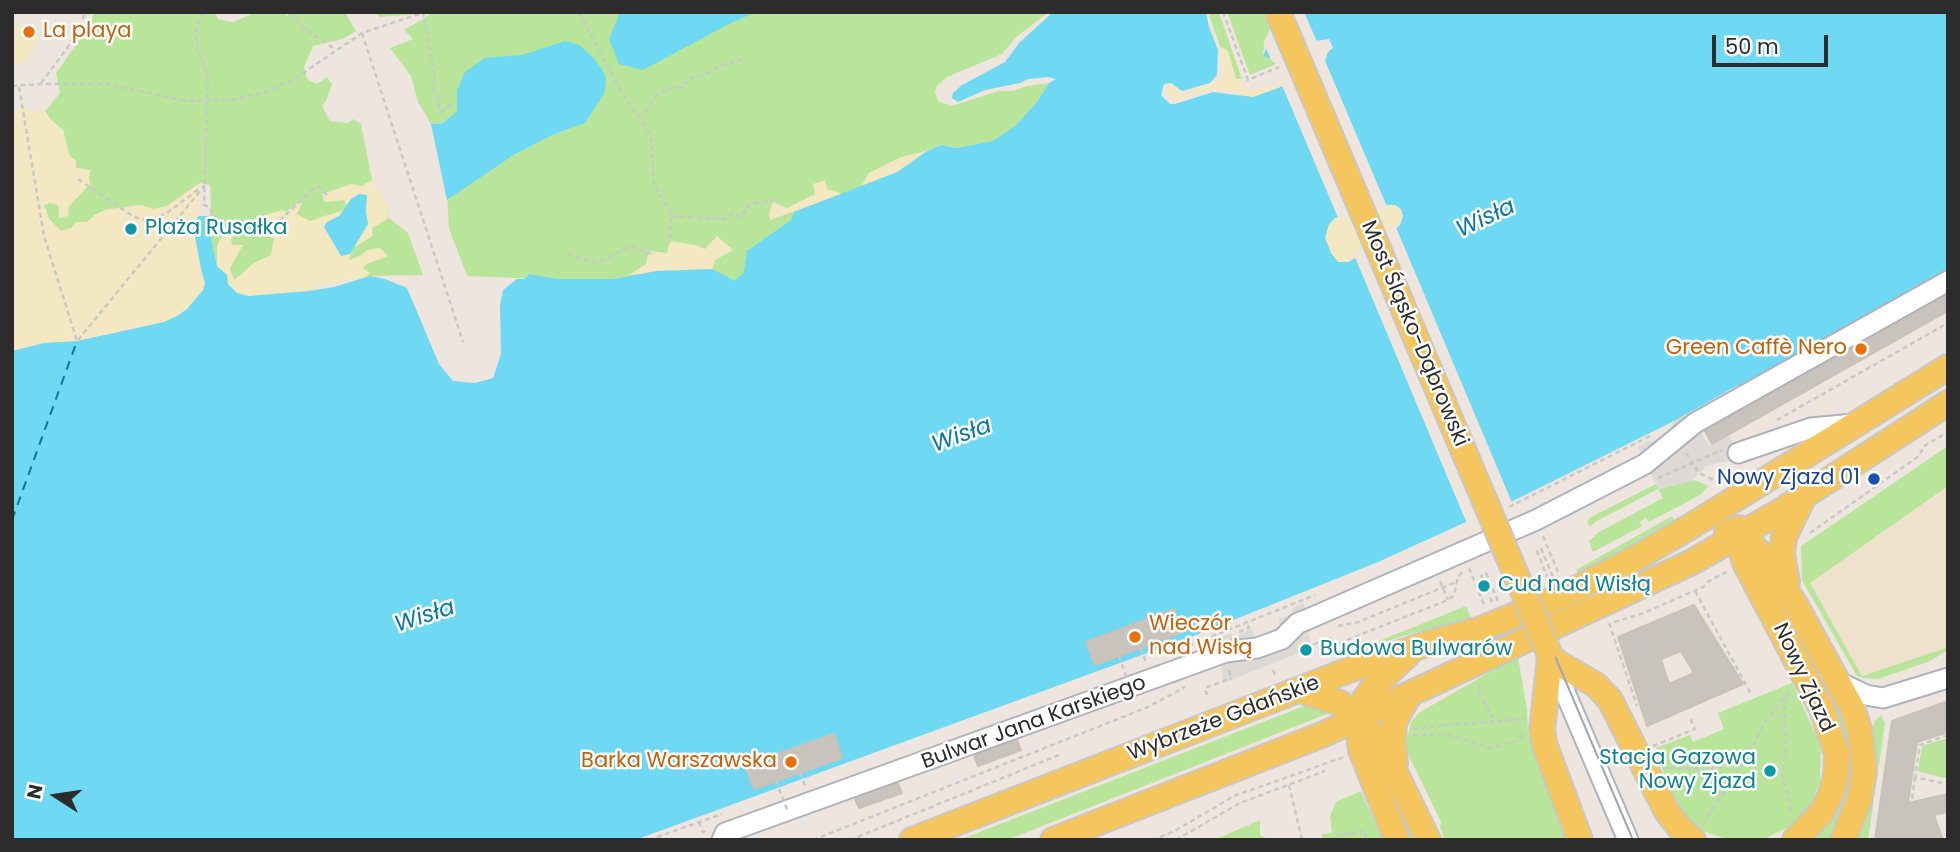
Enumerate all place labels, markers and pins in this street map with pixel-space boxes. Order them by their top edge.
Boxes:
place label: La playa [43,19,131,45]
marker: La playa [21,24,37,40]
place label: Plaża Rusałka [145,216,288,242]
marker: Plaża Rusałka [123,221,139,237]
place label: Green Caffè Nero [1666,336,1847,362]
marker: Green Caffè Nero [1853,341,1869,357]
place label: Nowy Zjazd 01 [1717,466,1860,492]
marker: Nowy Zjazd 01 [1866,471,1882,487]
place label: Cud nad Wisłą [1498,573,1651,599]
marker: Cud nad Wisłą [1476,578,1492,594]
place label: Wieczór nad Wisłą [1149,612,1253,662]
marker: Wieczór nad Wisłą [1127,629,1143,645]
place label: Budowa Bulwarów [1320,637,1512,663]
marker: Budowa Bulwarów [1298,642,1314,658]
place label: Stacja Gazowa Nowy Zjazd [1599,746,1756,796]
place label: Barka Warszawska [581,749,777,775]
marker: Barka Warszawska [783,754,799,770]
marker: Stacja Gazowa Nowy Zjazd [1762,763,1778,779]

